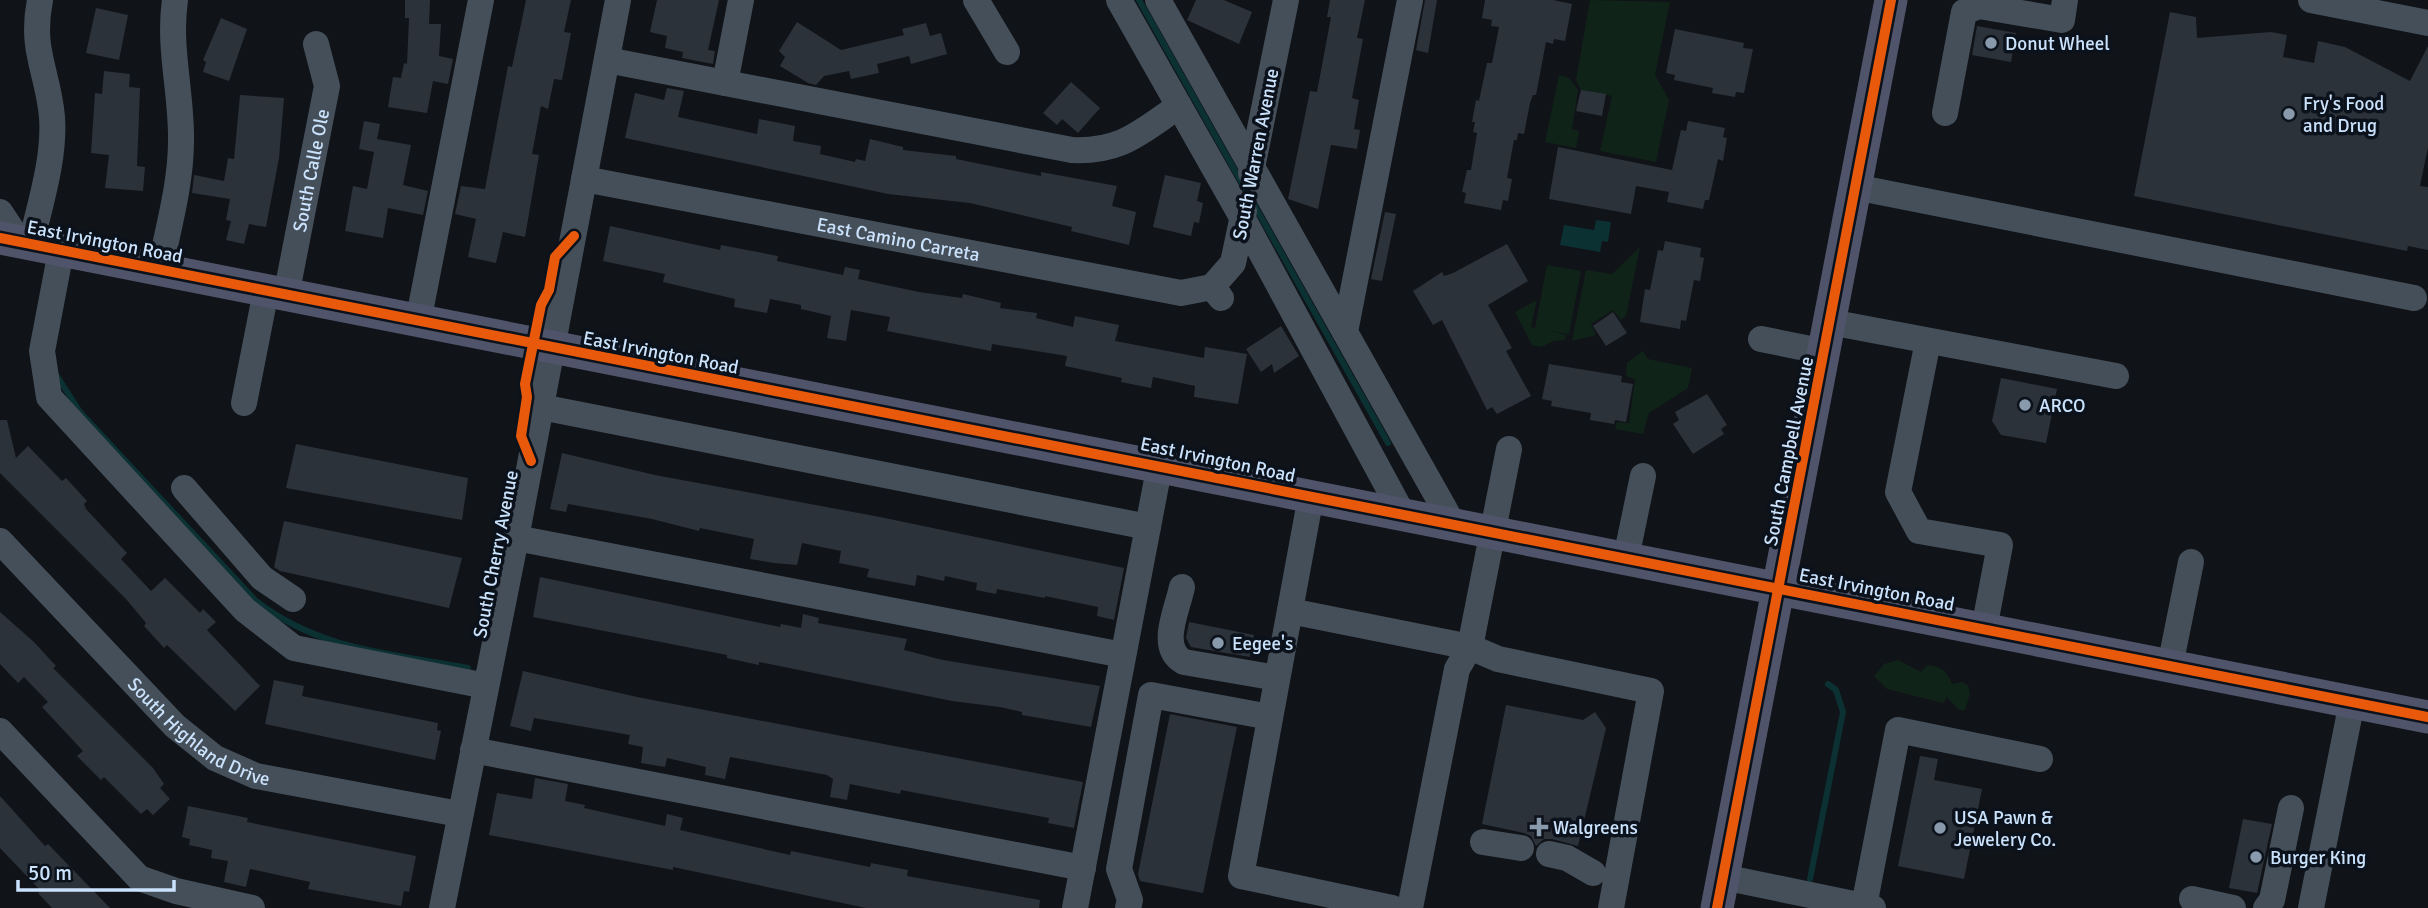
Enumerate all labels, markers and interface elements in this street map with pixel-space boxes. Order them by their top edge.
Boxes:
place label: Donut Wheel [2005,32,2110,56]
marker: Donut Wheel [1983,35,1999,51]
street label: South Warren Avenue [1228,66,1284,242]
place label: Fry's Food and Drug [2303,92,2384,138]
marker: Fry's Food and Drug [2281,106,2297,122]
street label: South Calle Ole [288,107,335,234]
street label: East Camino Carreta [815,213,982,267]
street label: East Irvington Road [25,215,185,269]
street label: East Irvington Road [581,326,741,380]
street label: South Campbell Avenue [1759,355,1819,548]
place label: ARCO [2039,394,2086,418]
marker: ARCO [2017,397,2033,413]
street label: East Irvington Road [1138,432,1298,488]
street label: South Cherry Avenue [468,468,524,640]
street label: East Irvington Road [1797,563,1957,617]
place label: Eegee's [1232,632,1293,656]
marker: Eegee's [1210,635,1226,651]
street label: South Highland Drive [122,673,272,791]
place label: USA Pawn & Jewelery Co. [1954,806,2056,852]
place label: Walgreens [1553,816,1638,840]
marker: Walgreens [1531,819,1547,835]
marker: USA Pawn & Jewelery Co. [1932,820,1948,836]
place label: Burger King [2270,846,2366,870]
scale bar [18,848,173,892]
marker: Burger King [2248,849,2264,865]
text: 50 m [28,860,72,886]

